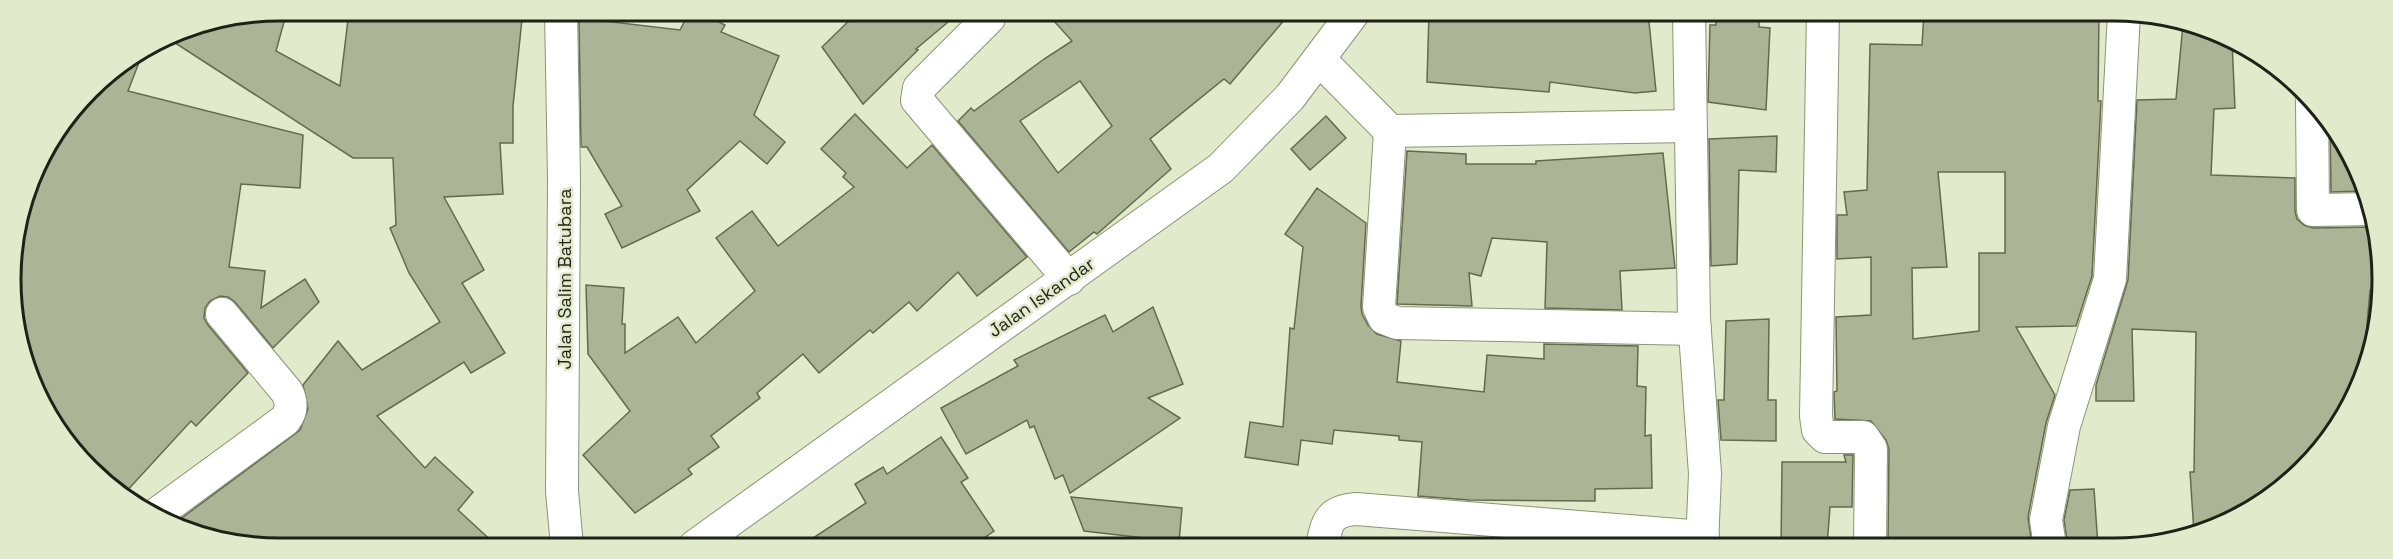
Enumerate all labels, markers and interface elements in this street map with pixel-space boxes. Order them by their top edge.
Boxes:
street label: Jalan Salim Batubara [553,188,576,370]
street label: Jalan Iskandar [983,252,1099,342]

